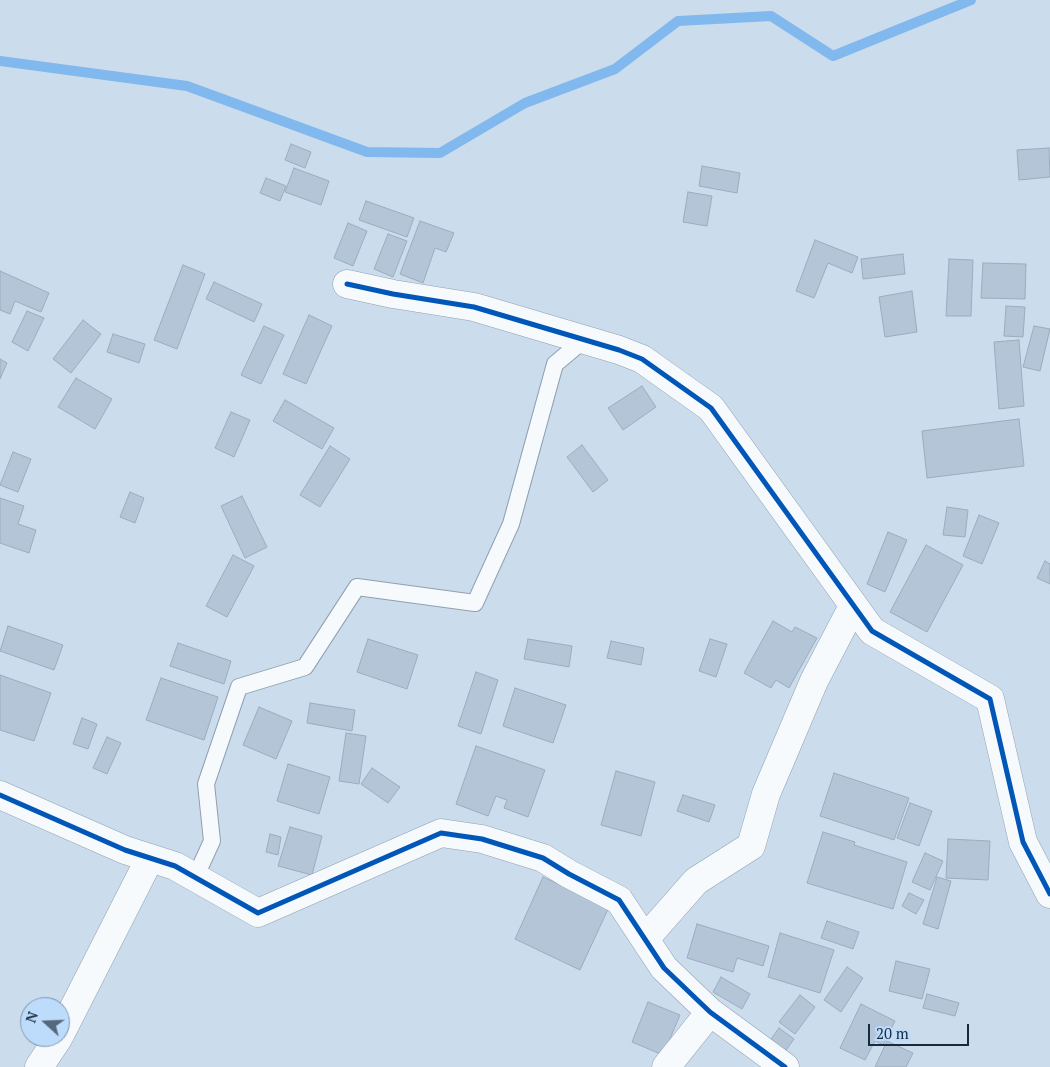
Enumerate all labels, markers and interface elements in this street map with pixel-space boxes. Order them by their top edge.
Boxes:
north arrow [20,997,70,1047]
text: N [21,1009,42,1025]
scale bar [870,1014,971,1046]
text: 20 m [876,1023,909,1043]

